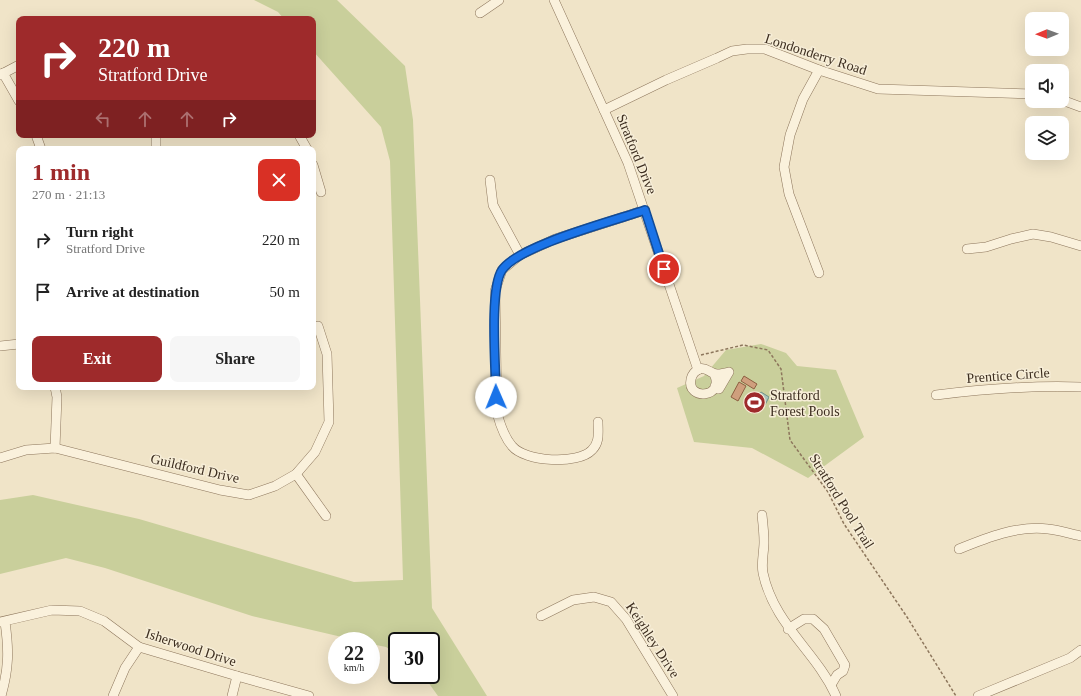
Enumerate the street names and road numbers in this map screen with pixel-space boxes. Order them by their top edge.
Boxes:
street label: Londonderry Road [763,31,869,78]
street label: Stratford Drive [614,112,659,196]
street label: Prentice Circle [966,365,1050,386]
street label: Guildford Drive [149,451,241,486]
street label: Stratford Pool Trail [806,451,877,552]
street label: Keighley Drive [623,600,682,681]
street label: Isherwood Drive [144,626,238,669]

